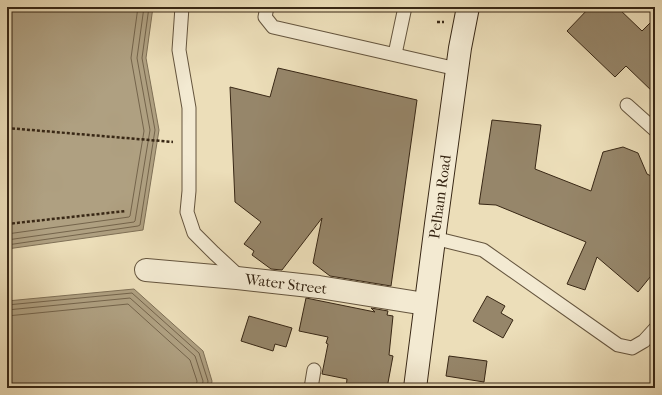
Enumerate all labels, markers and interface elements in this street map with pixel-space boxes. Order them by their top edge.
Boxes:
street label: Pelham Road [425,153,455,240]
street label: Water Street [243,270,329,298]

